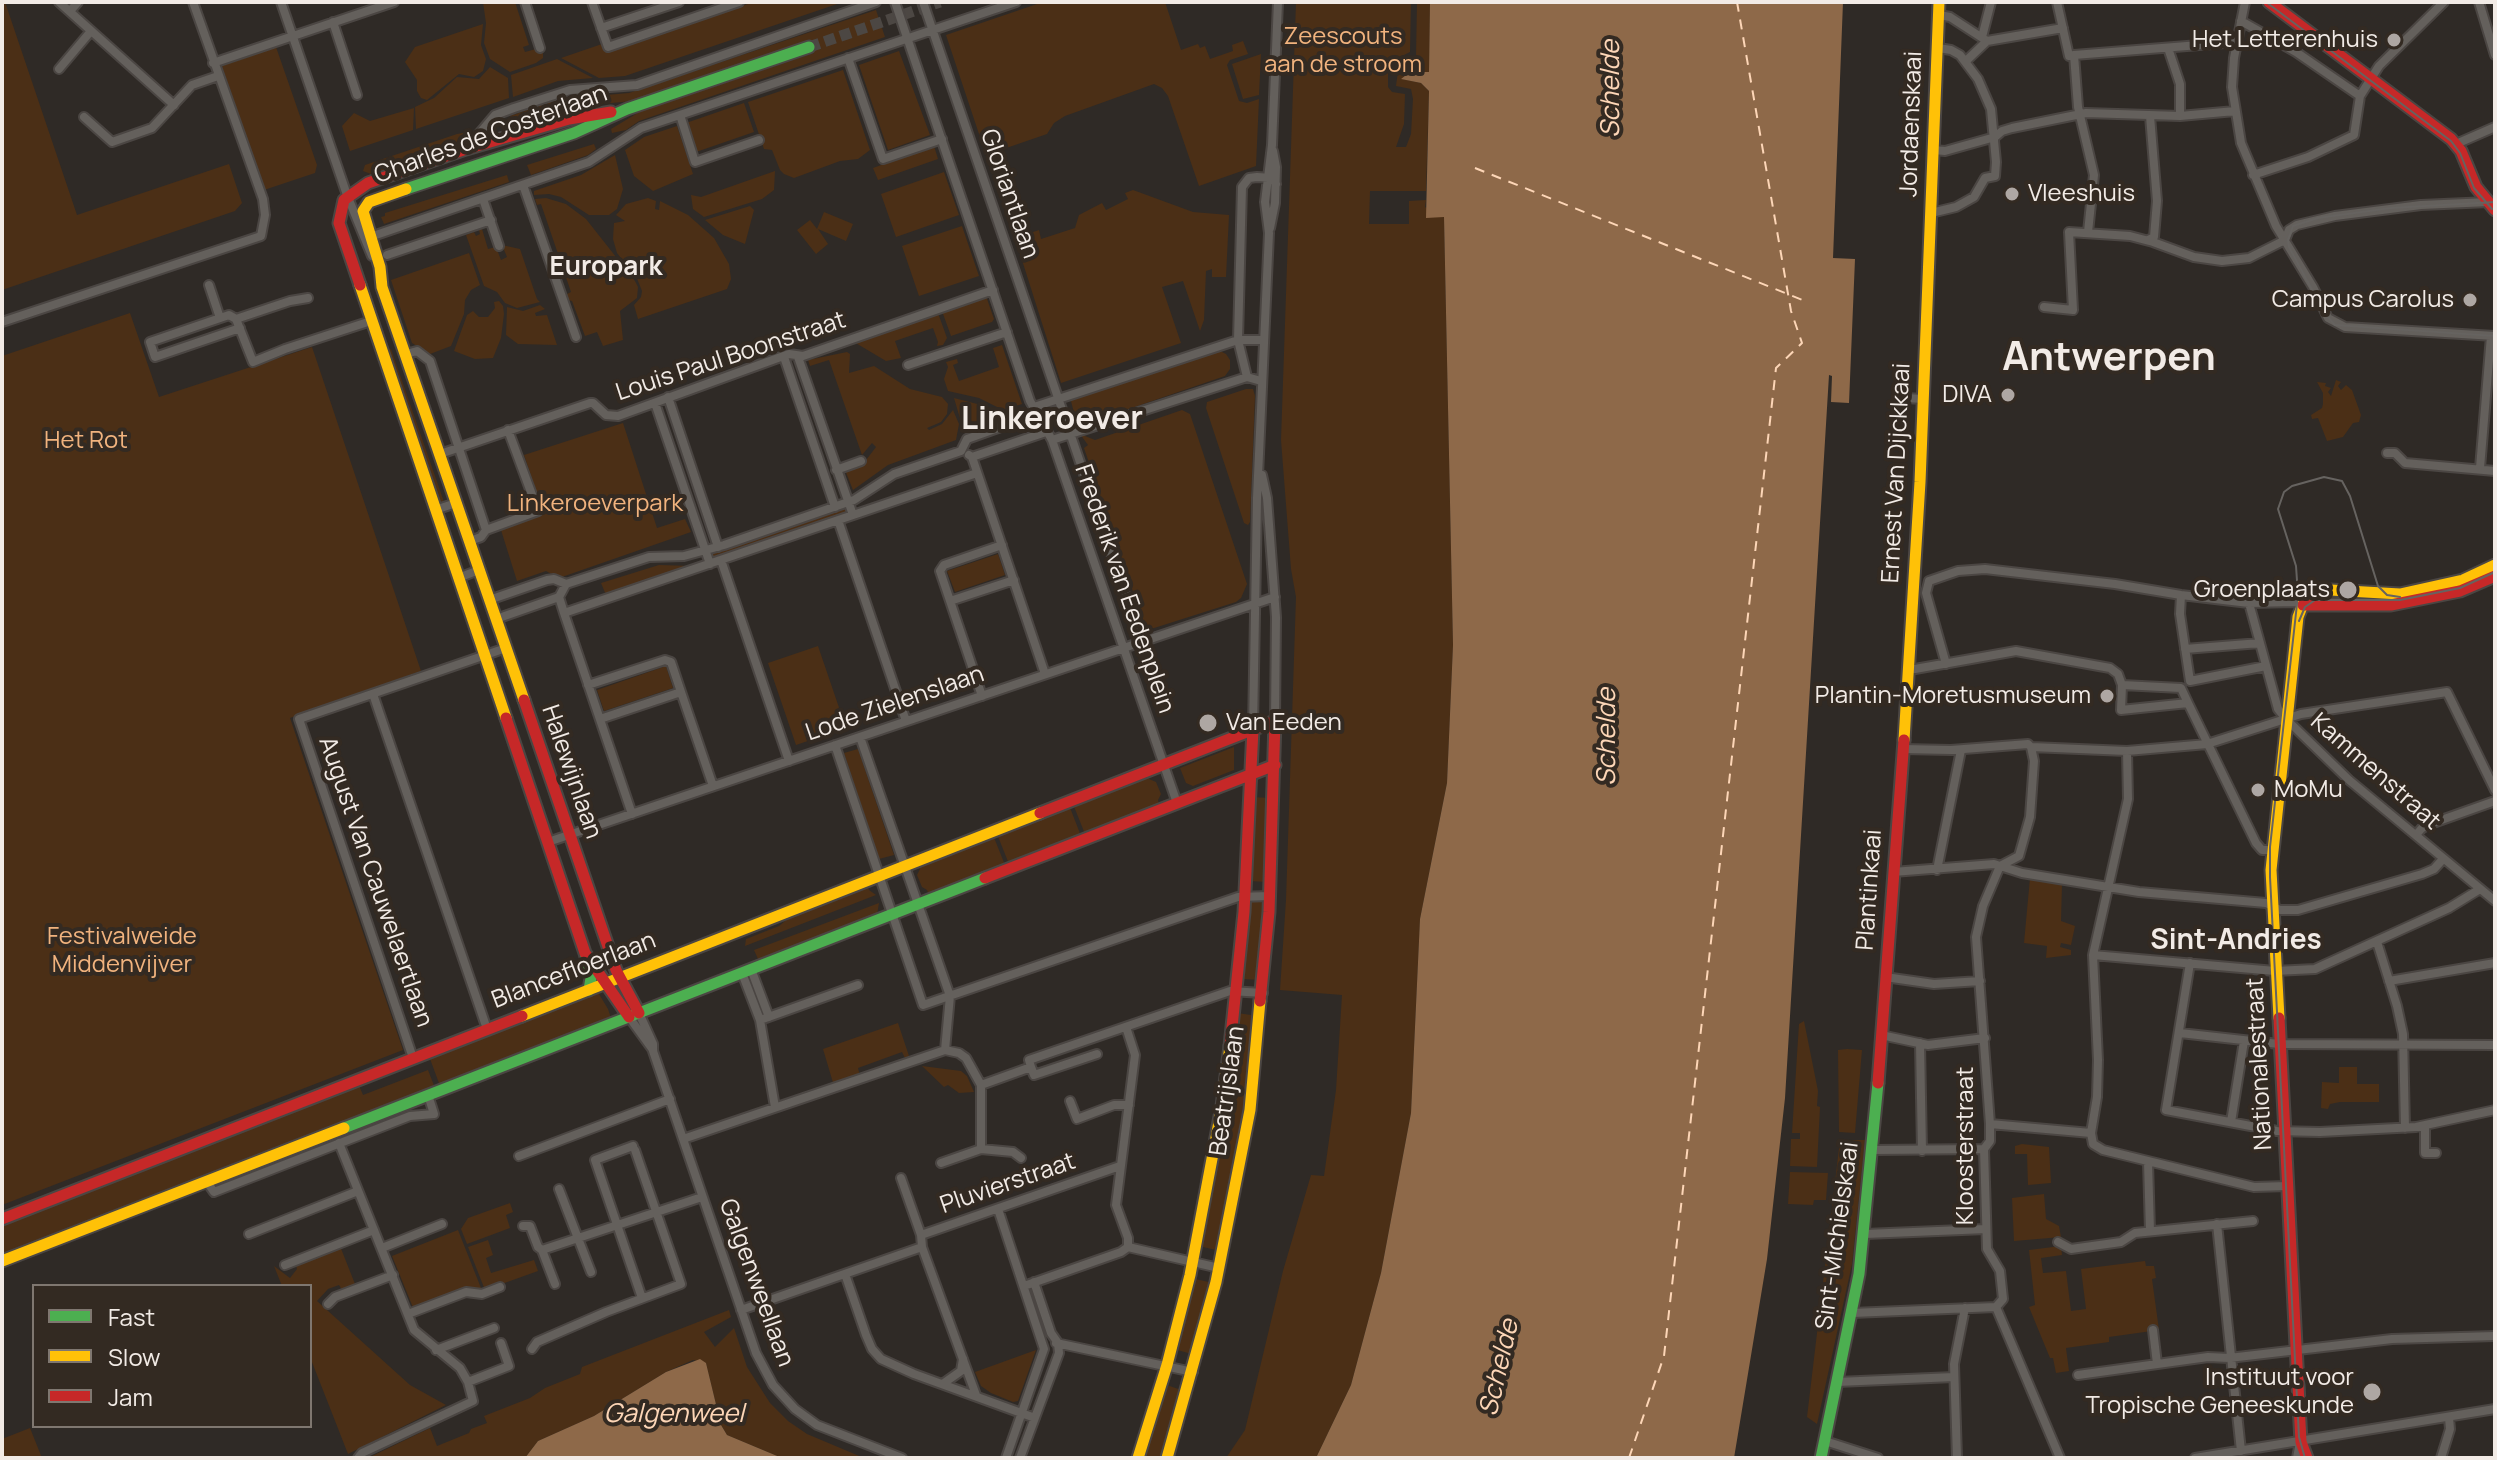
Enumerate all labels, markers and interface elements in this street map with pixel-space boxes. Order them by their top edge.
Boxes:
park label: Zeescouts aan de stroom [1264,23,1422,79]
place label: Het Letterenhuis [2192,26,2378,54]
marker: Het Letterenhuis [2385,31,2403,49]
water label: Schelde [1596,40,1628,138]
street label: Jordaenskaai [1895,51,1929,197]
street label: Charles de Costerlaan [371,79,611,191]
street label: Gloriantlaan [973,126,1045,262]
place label: Vleeshuis [2028,180,2135,208]
marker: Vleeshuis [2003,185,2021,203]
district label: Europark [549,252,663,284]
place label: Campus Carolus [2272,286,2454,314]
marker: Campus Carolus [2461,291,2479,309]
street label: Louis Paul Boonstraat [613,306,849,408]
district label: Antwerpen [2002,335,2216,383]
street label: Ernest Van Dijckkaai [1877,362,1917,584]
place label: DIVA [1942,381,1992,409]
marker: DIVA [1999,386,2017,404]
district label: Linkeroever [961,401,1143,439]
park label: Het Rot [44,427,128,455]
street label: Frederik van Eedenplein [1068,461,1180,717]
park label: Linkeroeverpark [507,490,683,518]
place label: Groenplaats [2194,576,2330,604]
marker: Groenplaats [2337,579,2359,601]
street label: Lode Zielenslaan [802,660,988,748]
place label: Plantin-Moretusmuseum [1815,682,2091,710]
marker: Plantin-Moretusmuseum [2098,687,2116,705]
water label: Schelde [1592,688,1624,786]
street label: Halewijnlaan [535,701,607,843]
street label: Kammenstraat [2304,708,2446,836]
place label: Van Eeden [1226,709,1342,737]
marker: Van Eeden [1197,712,1219,734]
street label: August Van Cauwelaertlaan [312,733,438,1031]
place label: MoMu [2274,776,2343,804]
marker: MoMu [2249,781,2267,799]
street label: Plantinkaai [1851,828,1889,952]
park label: Festivalweide Middenvijver [47,923,197,979]
district label: Sint-Andries [2150,924,2322,958]
street label: Blancefloerlaan [488,927,660,1015]
street label: Nationalestraat [2241,977,2279,1151]
street label: Beatrijslaan [1205,1024,1251,1158]
street label: Kloosterstraat [1952,1067,1980,1225]
street label: Sint-Michielskaai [1811,1140,1865,1332]
street label: Pluvierstraat [937,1147,1079,1221]
street label: Galgenweellaan [712,1195,800,1371]
legend [32,1284,312,1428]
text: Fast [108,1300,155,1333]
water label: Schelde [1474,1317,1526,1419]
text: Slow [108,1340,161,1373]
place label: Instituut voor Tropische Geneeskunde [2085,1364,2354,1420]
text: Jam [108,1380,153,1413]
marker: Instituut voor Tropische Geneeskunde [2361,1381,2383,1403]
water label: Galgenweel [604,1399,744,1431]

